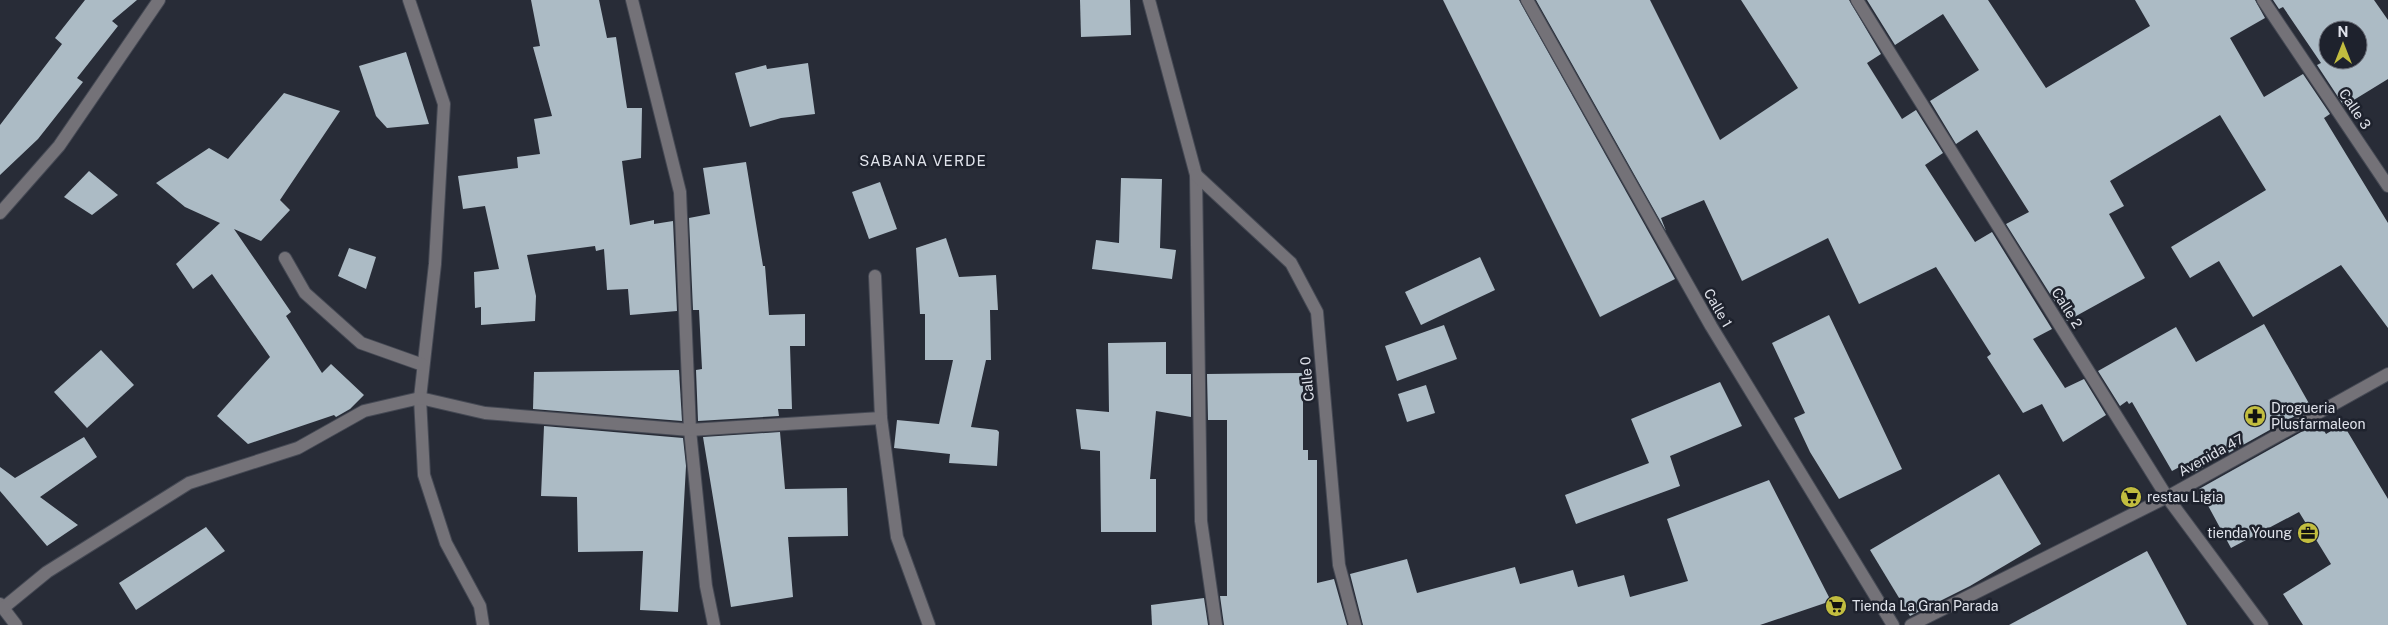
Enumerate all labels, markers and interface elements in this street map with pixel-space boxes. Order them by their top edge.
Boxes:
north arrow [2318,20,2368,70]
text: N [2338,24,2348,40]
street label: Calle 3 [2336,86,2374,132]
district label: SABANA VERDE [859,152,987,169]
street label: Calle 2 [2048,285,2086,331]
street label: Calle 1 [1701,286,1735,330]
street label: Calle 0 [1297,356,1317,402]
place label: Drogueria Plusfarmaleon [2271,400,2366,432]
pharmacy icon: Drogueria Plusfarmaleon [2243,404,2267,428]
street label: Avenida 47 [2176,431,2246,479]
supermarket icon: restau Ligia [2119,485,2143,509]
place label: restau Ligia [2147,489,2223,505]
office icon: tienda Young [2296,521,2320,545]
place label: tienda Young [2207,525,2292,541]
supermarket icon: Tienda La Gran Parada [1824,594,1848,618]
place label: Tienda La Gran Parada [1852,598,1999,614]

